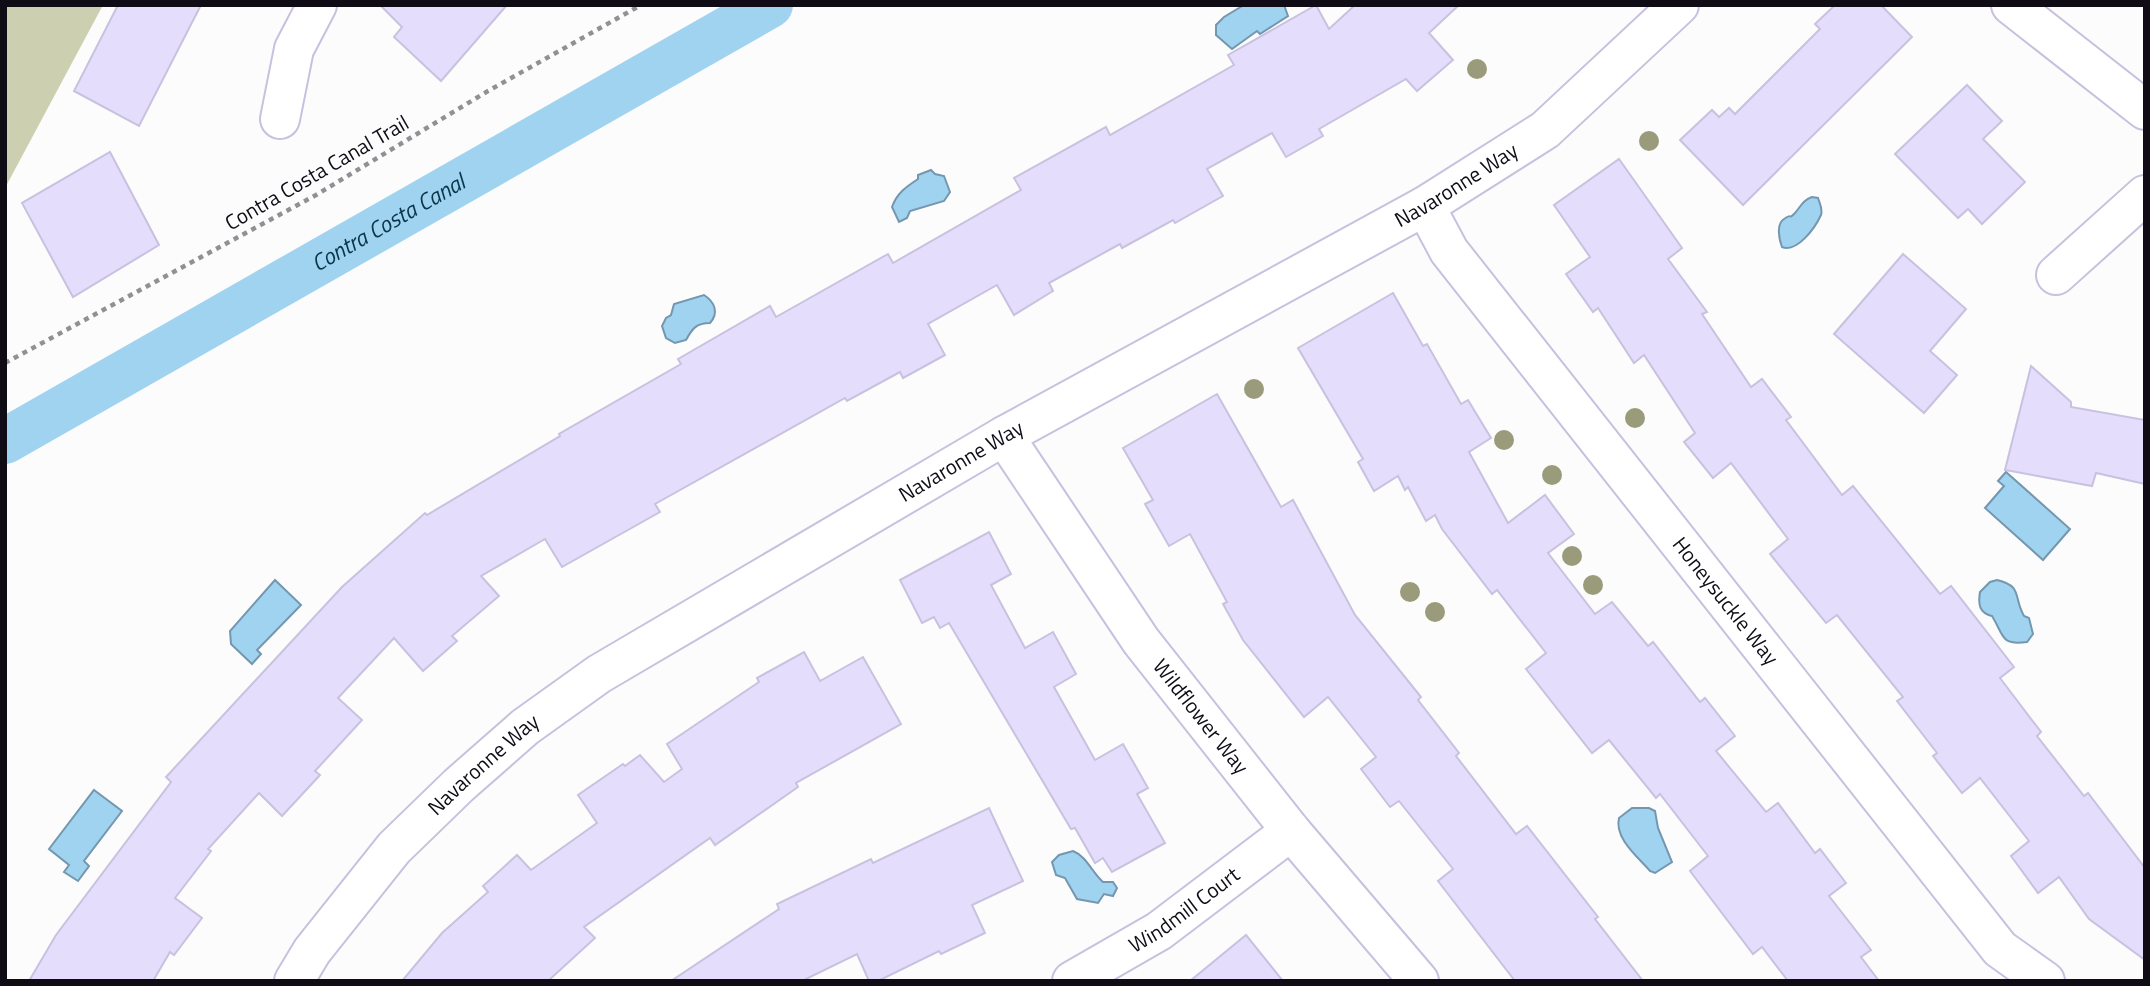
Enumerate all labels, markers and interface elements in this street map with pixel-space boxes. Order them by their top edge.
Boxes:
street label: Contra Costa Canal Trail [221,110,413,236]
street label: Navaronne Way [1388,134,1524,235]
water label: Contra Costa Canal [307,168,469,278]
street label: Navaronne Way [892,411,1029,510]
street label: Honeysuckle Way [1665,529,1787,672]
street label: Wildflower Way [1146,651,1257,781]
street label: Navaronne Way [420,705,545,822]
street label: Windmill Court [1122,858,1246,960]

